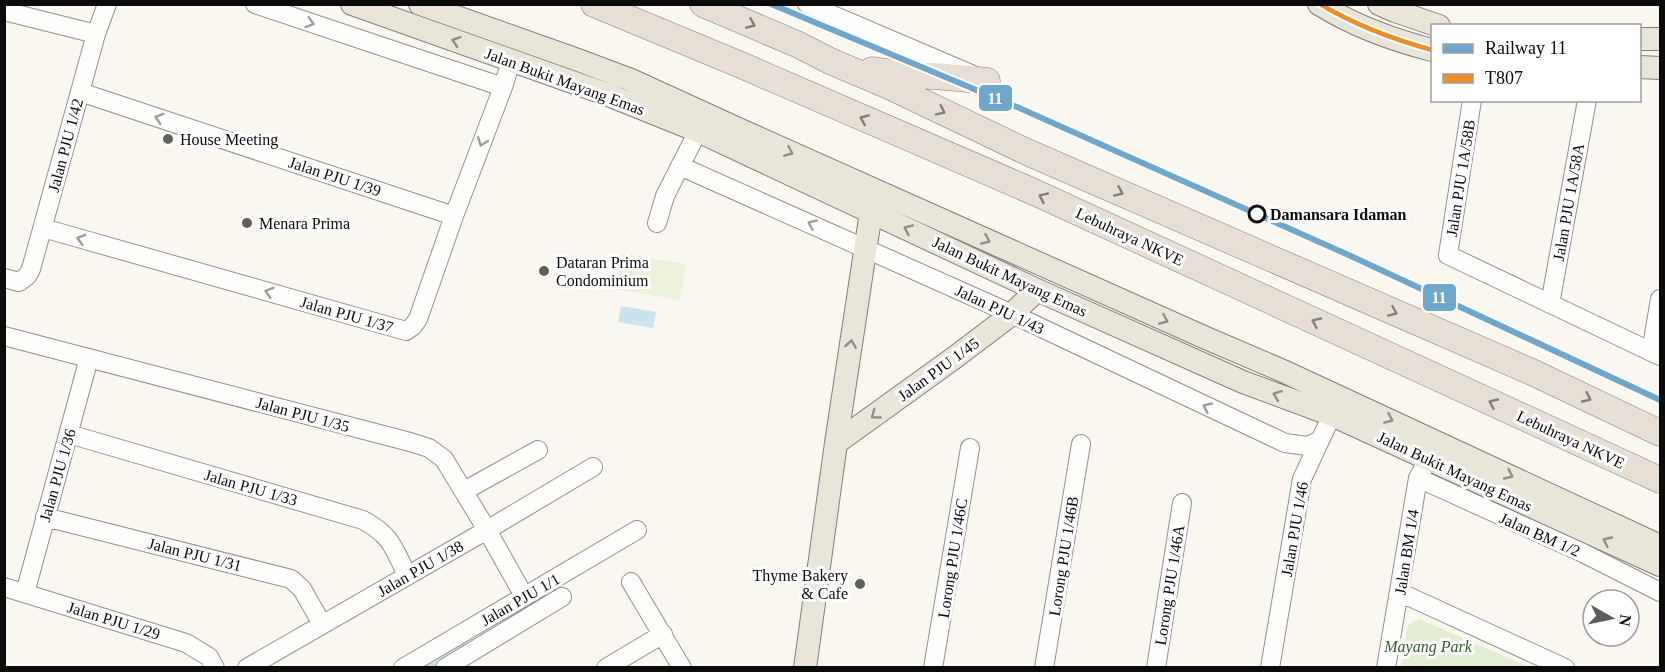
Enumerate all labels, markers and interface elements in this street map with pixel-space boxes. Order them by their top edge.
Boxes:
one-way arrow [304,16,315,28]
one-way arrow [745,17,756,29]
legend [1431,24,1641,102]
one-way arrow [451,36,462,49]
text: Railway 11 [1485,38,1567,58]
street label: Jalan Bukit Mayang Emas [482,45,647,119]
text: T807 [1485,68,1523,88]
line badge: 11 [978,84,1013,112]
text: 11 [987,90,1003,107]
street label: Jalan PJU 1/42 [45,97,86,194]
one-way arrow [935,103,946,115]
one-way arrow [154,113,165,125]
one-way arrow [860,114,871,126]
street label: Jalan PJU 1A/58B [1443,118,1478,238]
place label: House Meeting [180,131,278,149]
marker: House Meeting [161,132,175,146]
one-way arrow [477,136,489,147]
street label: Jalan PJU 1A/58A [1550,142,1587,262]
one-way arrow [783,145,794,157]
street label: Jalan PJU 1/39 [287,154,383,199]
one-way arrow [1112,185,1123,197]
one-way arrow [1039,192,1050,204]
street label: Lebuhraya NKVE [1073,204,1186,270]
marker: Damansara Idaman [1248,205,1266,223]
place label: Damansara Idaman [1270,206,1407,223]
place label: Menara Prima [259,215,350,232]
marker: Menara Prima [240,216,254,230]
one-way arrow [807,220,818,232]
one-way arrow [903,224,914,236]
street label: Jalan Bukit Mayang Emas [929,233,1090,321]
one-way arrow [980,233,991,245]
one-way arrow [77,234,87,246]
place label: Dataran Prima Condominium [556,254,649,289]
marker: Dataran Prima Condominium [537,264,551,278]
street label: Jalan PJU 1/43 [953,281,1047,337]
line badge: 11 [1422,283,1457,312]
one-way arrow [264,287,275,299]
text: 11 [1431,289,1447,306]
street label: Jalan PJU 1/37 [298,293,395,336]
one-way arrow [1387,305,1398,317]
one-way arrow [1158,312,1169,324]
one-way arrow [1311,318,1322,330]
street label: Jalan PJU 1/45 [894,334,982,404]
one-way arrow [844,339,856,348]
one-way arrow [1272,389,1283,402]
one-way arrow [1580,391,1591,403]
street label: Jalan PJU 1/35 [254,394,351,435]
one-way arrow [1488,399,1499,411]
one-way arrow [1202,402,1213,414]
street label: Lebuhraya NKVE [1514,407,1627,473]
one-way arrow [870,408,881,419]
one-way arrow [1382,412,1393,424]
street label: Jalan PJU 1/36 [36,427,79,524]
street label: Jalan Bukit Mayang Emas [1374,428,1535,516]
street label: Jalan PJU 1/33 [202,466,299,509]
one-way arrow [1502,467,1513,479]
street label: Jalan PJU 1/46 [1278,480,1311,578]
street label: Lorong PJU 1/46B [1046,495,1082,617]
street label: Lorong PJU 1/46C [935,497,971,619]
street label: Jalan BM 1/4 [1391,508,1422,596]
street label: Jalan BM 1/2 [1497,509,1583,560]
street label: Lorong PJU 1/46A [1152,523,1188,647]
street label: Jalan PJU 1/31 [146,535,244,574]
one-way arrow [1603,536,1614,548]
street label: Jalan PJU 1/38 [374,537,466,600]
place label: Thyme Bakery & Cafe [752,567,848,602]
street label: Jalan PJU 1/1 [478,570,563,629]
marker: Thyme Bakery & Cafe [853,577,867,591]
north arrow [1581,588,1641,648]
street label: Jalan PJU 1/29 [65,598,162,643]
text: N [1616,613,1635,628]
park label: Mayang Park [1383,638,1473,656]

